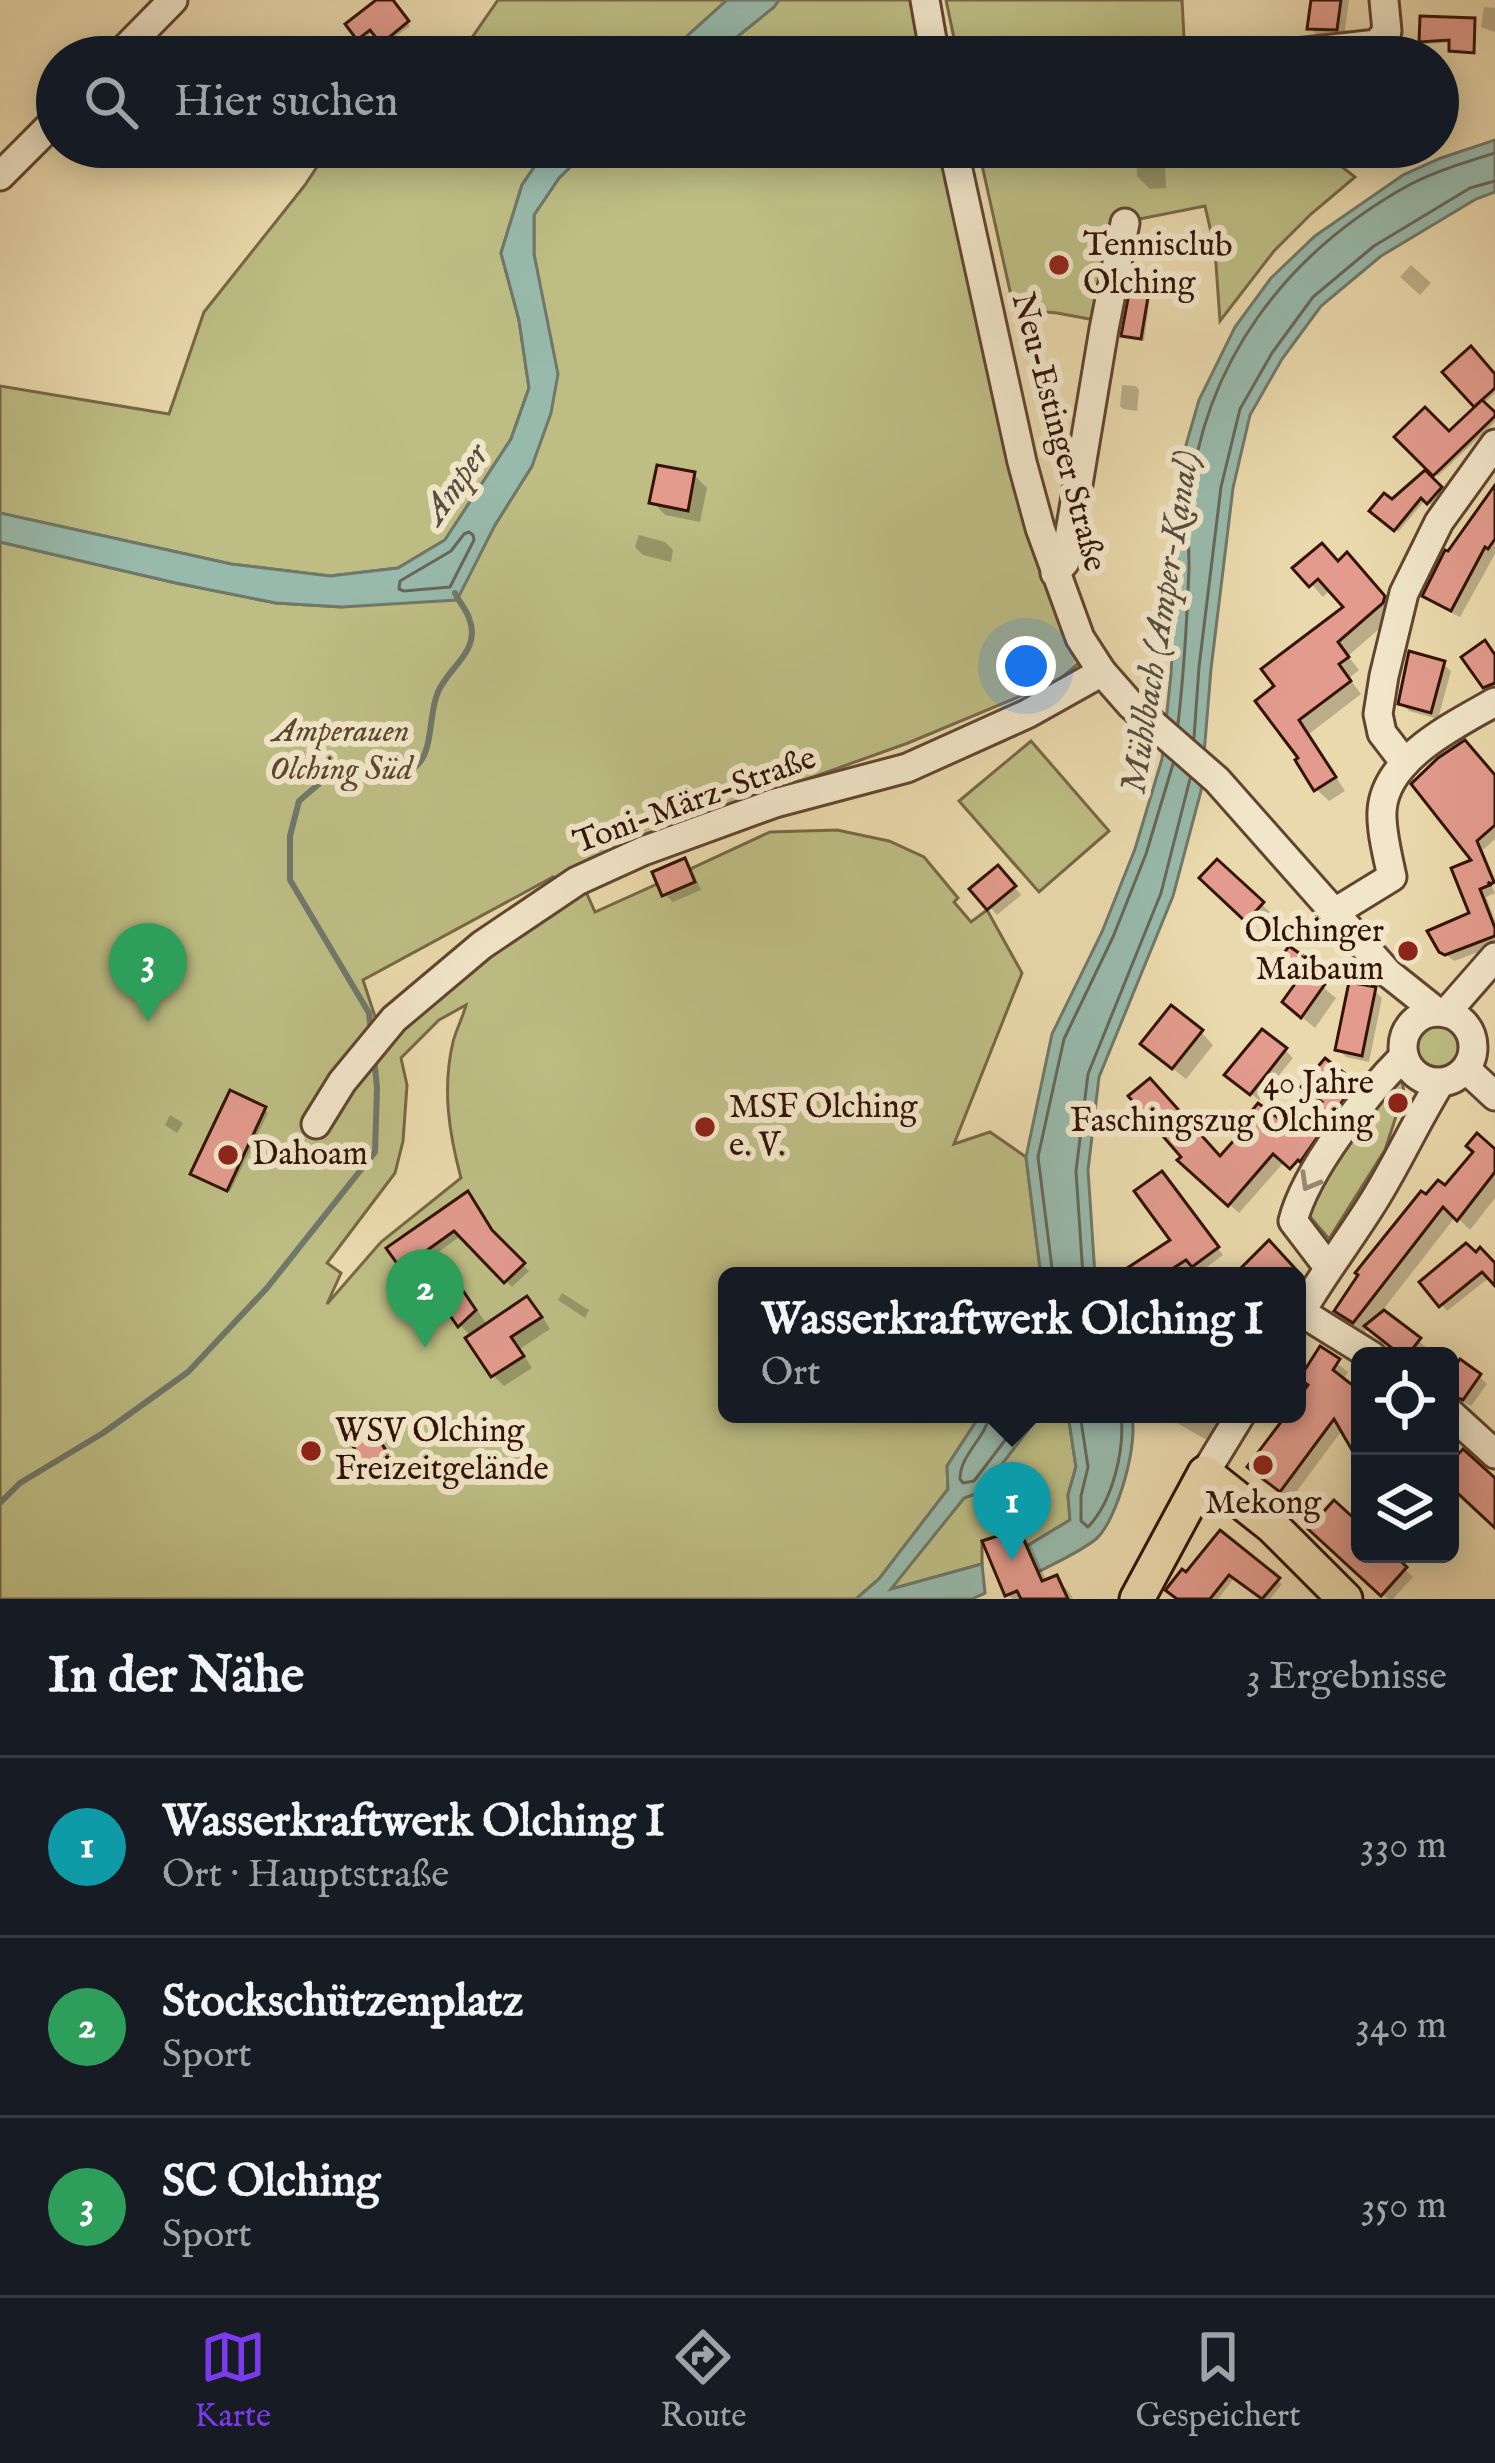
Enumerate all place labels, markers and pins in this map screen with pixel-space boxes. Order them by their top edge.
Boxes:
place label: Tennisclub Olching [1083,225,1233,305]
marker: Tennisclub Olching [1046,252,1072,278]
place label: Olchinger Maibaum [1244,911,1384,991]
pin: 3 [109,923,187,1022]
marker: Olchinger Maibaum [1395,938,1421,964]
place label: 40 Jahre Faschingszug Olching [1070,1063,1375,1143]
place label: MSF Olching e. V. [729,1087,919,1167]
marker: 40 Jahre Faschingszug Olching [1385,1090,1411,1116]
marker: MSF Olching e. V. [692,1114,718,1140]
place label: Dahoam [252,1134,368,1176]
marker: Dahoam [215,1142,241,1168]
pin: 2 [386,1249,464,1348]
place label: WSV Olching Freizeitgelände [335,1411,549,1491]
marker: WSV Olching Freizeitgelände [298,1438,324,1464]
marker: Mekong [1250,1452,1276,1478]
pin: 1 [973,1462,1051,1561]
place label: Mekong [1205,1483,1322,1525]

